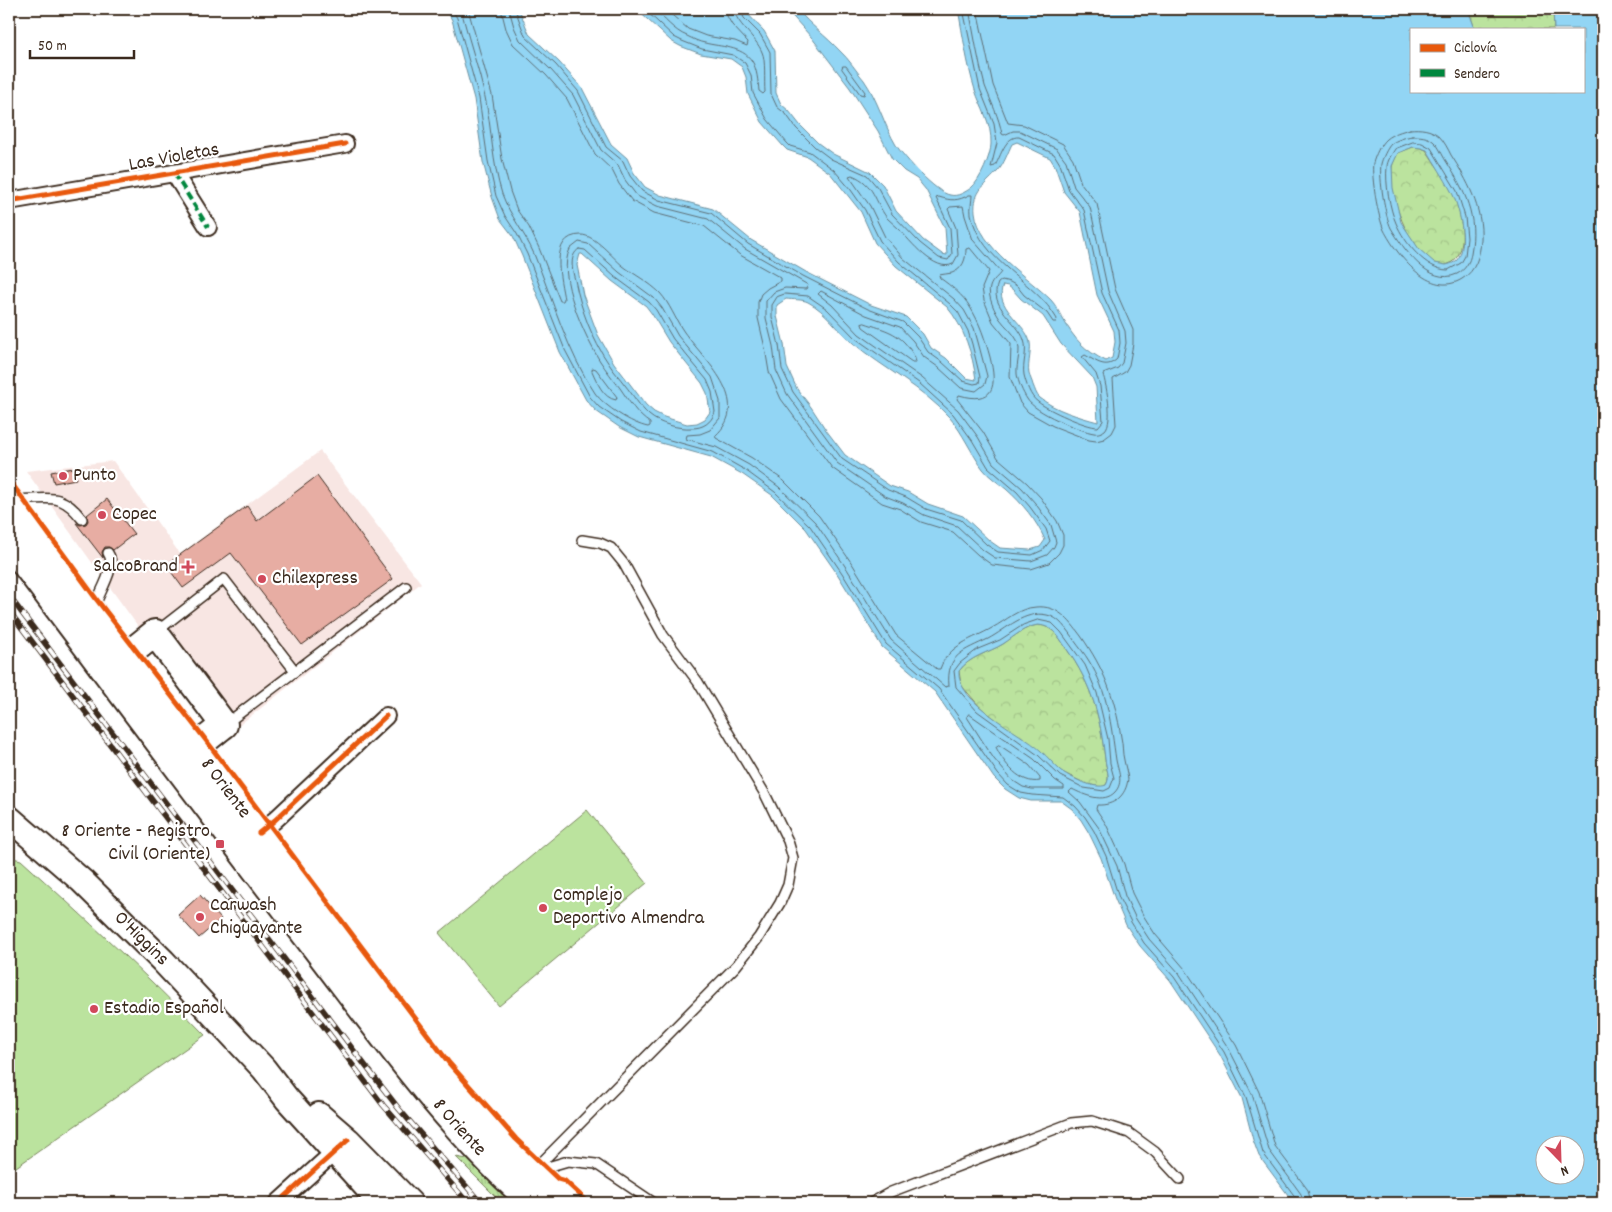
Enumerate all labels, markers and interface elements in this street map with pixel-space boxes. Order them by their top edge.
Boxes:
scale bar [30,28,134,60]
legend [1410,28,1584,92]
text: 50 m [38,36,67,58]
text: Ciclovía [1454,38,1497,60]
text: Sendero [1454,64,1500,86]
street label: Las Violetas [127,136,221,180]
place label: Punto [73,462,116,490]
marker: Punto [57,470,69,482]
place label: Copec [112,501,157,529]
marker: Copec [96,509,108,521]
place label: SalcoBrand [93,553,178,581]
marker: SalcoBrand [182,561,194,573]
place label: Chilexpress [272,565,358,593]
marker: Chilexpress [256,573,268,585]
street label: 8 Oriente [193,752,257,825]
place label: 8 Oriente - Registro Civil (Oriente) [62,818,210,869]
marker: 8 Oriente - Registro Civil (Oriente) [214,838,226,850]
place label: Complejo Deportivo Almendra [553,882,705,933]
place label: Carwash Chiguayante [210,892,303,943]
marker: Complejo Deportivo Almendra [537,902,549,914]
street label: O'Higgins [107,905,175,973]
marker: Carwash Chiguayante [194,911,206,923]
place label: Estadio Español [104,995,224,1023]
marker: Estadio Español [88,1003,100,1015]
street label: 8 Oriente [425,1093,492,1164]
north arrow [1534,1134,1584,1184]
text: N [1557,1160,1571,1181]

